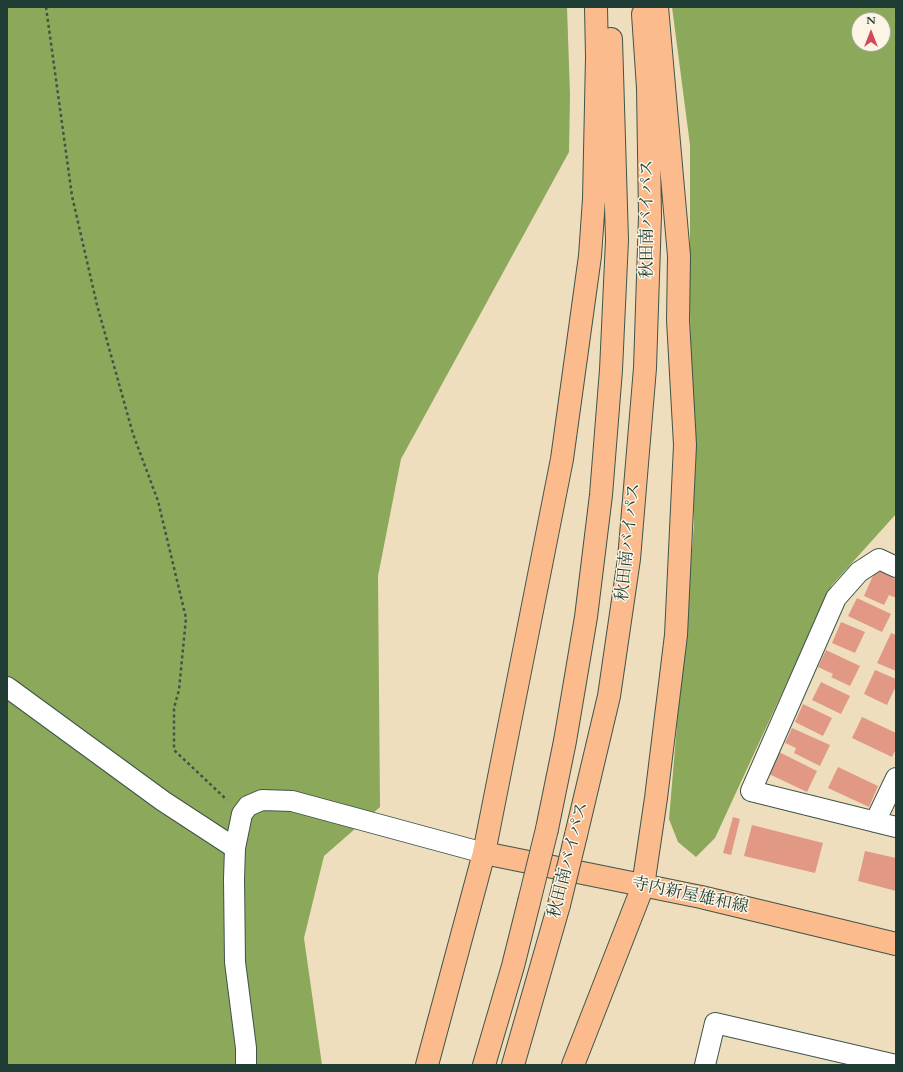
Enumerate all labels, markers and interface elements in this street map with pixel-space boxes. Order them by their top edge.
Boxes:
north arrow [851,12,891,52]
text: N [866,13,876,28]
street label: 秋田南バイパス [638,160,658,278]
street label: 秋田南バイパス [613,482,645,602]
street label: 秋田南バイパス [545,800,593,920]
street label: 寺内新屋雄和線 [630,874,750,918]

